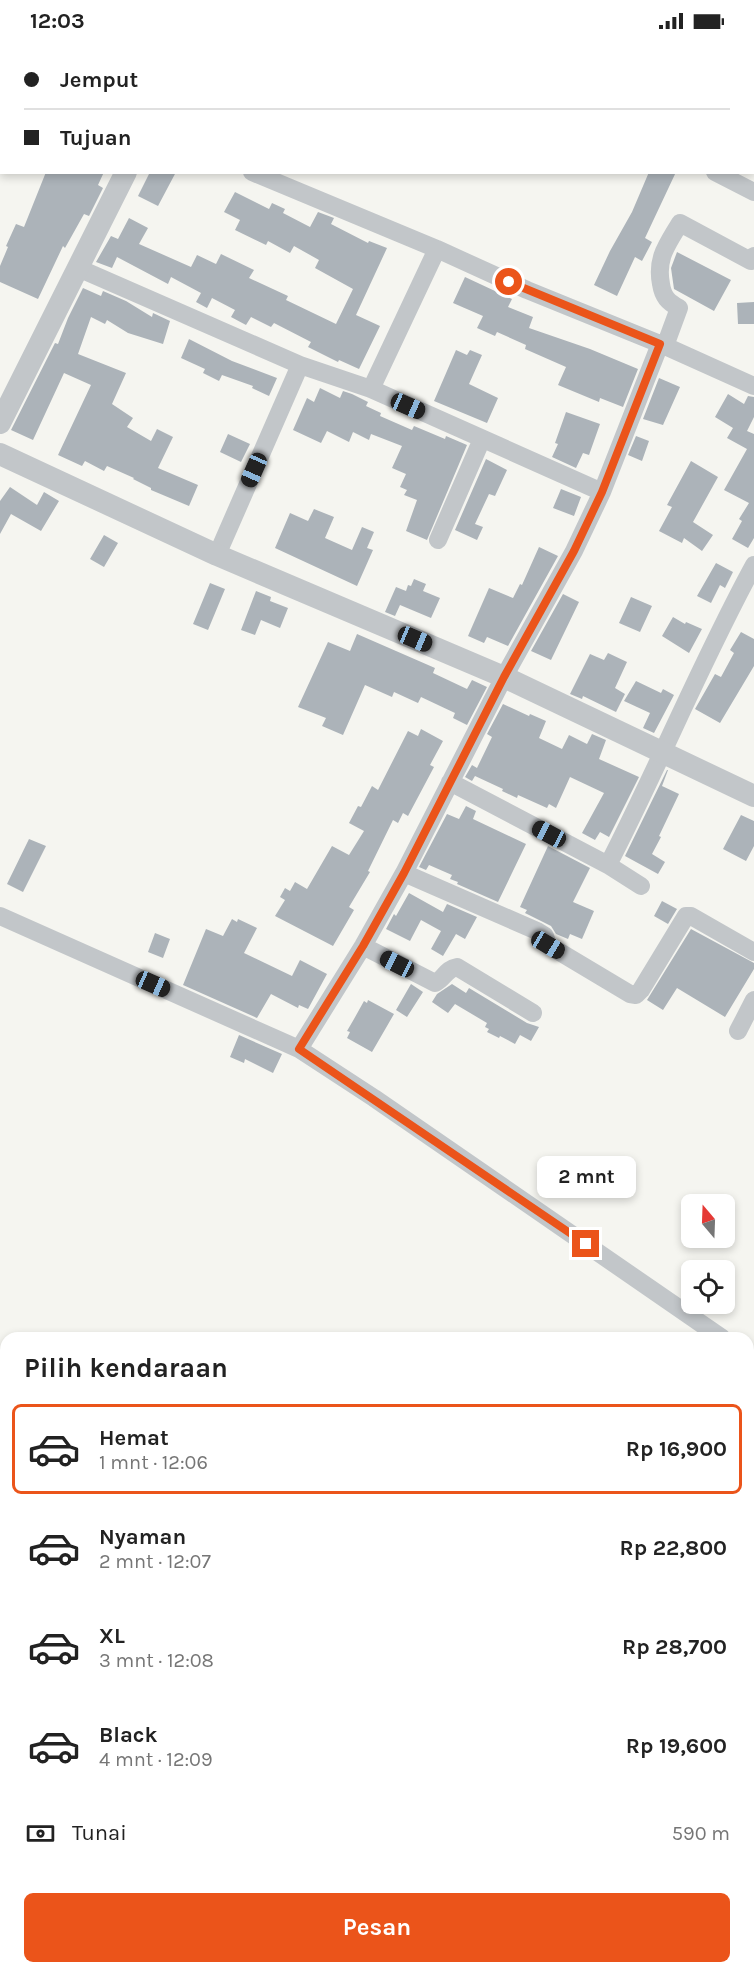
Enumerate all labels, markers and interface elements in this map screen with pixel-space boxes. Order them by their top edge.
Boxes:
text: 12:03 [30,8,85,34]
text: Jemput [60,67,138,93]
text: Tujuan [60,125,131,151]
route start [495,268,522,295]
car [388,390,428,422]
car [238,450,270,490]
car [395,624,435,654]
car [529,818,569,850]
car [528,928,568,962]
car [377,948,417,980]
car [133,968,173,1000]
callout: 2 mnt [536,1157,636,1199]
text: 2 mnt [558,1165,615,1188]
north arrow [681,1194,735,1248]
map controls [681,1194,735,1314]
route end [572,1230,599,1257]
button: locate [681,1260,735,1314]
text: Pilih kendaraan [24,1352,228,1384]
icon: car [27,1422,81,1476]
text: Hemat [99,1425,169,1451]
text: Rp 16,900 [626,1436,727,1462]
text: 1 mnt · 12:06 [99,1451,208,1474]
icon: car [27,1521,81,1575]
text: Nyaman [99,1524,186,1550]
text: Rp 22,800 [620,1535,727,1561]
text: 2 mnt · 12:07 [99,1550,211,1573]
icon: car [27,1620,81,1674]
text: XL [99,1623,125,1649]
text: Rp 28,700 [622,1634,727,1660]
text: 3 mnt · 12:08 [99,1649,214,1672]
icon: car [27,1719,81,1773]
text: Black [99,1722,158,1748]
text: Rp 19,600 [626,1733,727,1759]
text: 4 mnt · 12:09 [99,1748,213,1771]
icon: cash [24,1817,57,1850]
text: Tunai [72,1820,127,1846]
text: 590 m [672,1822,730,1845]
button: Pesan [24,1893,730,1962]

